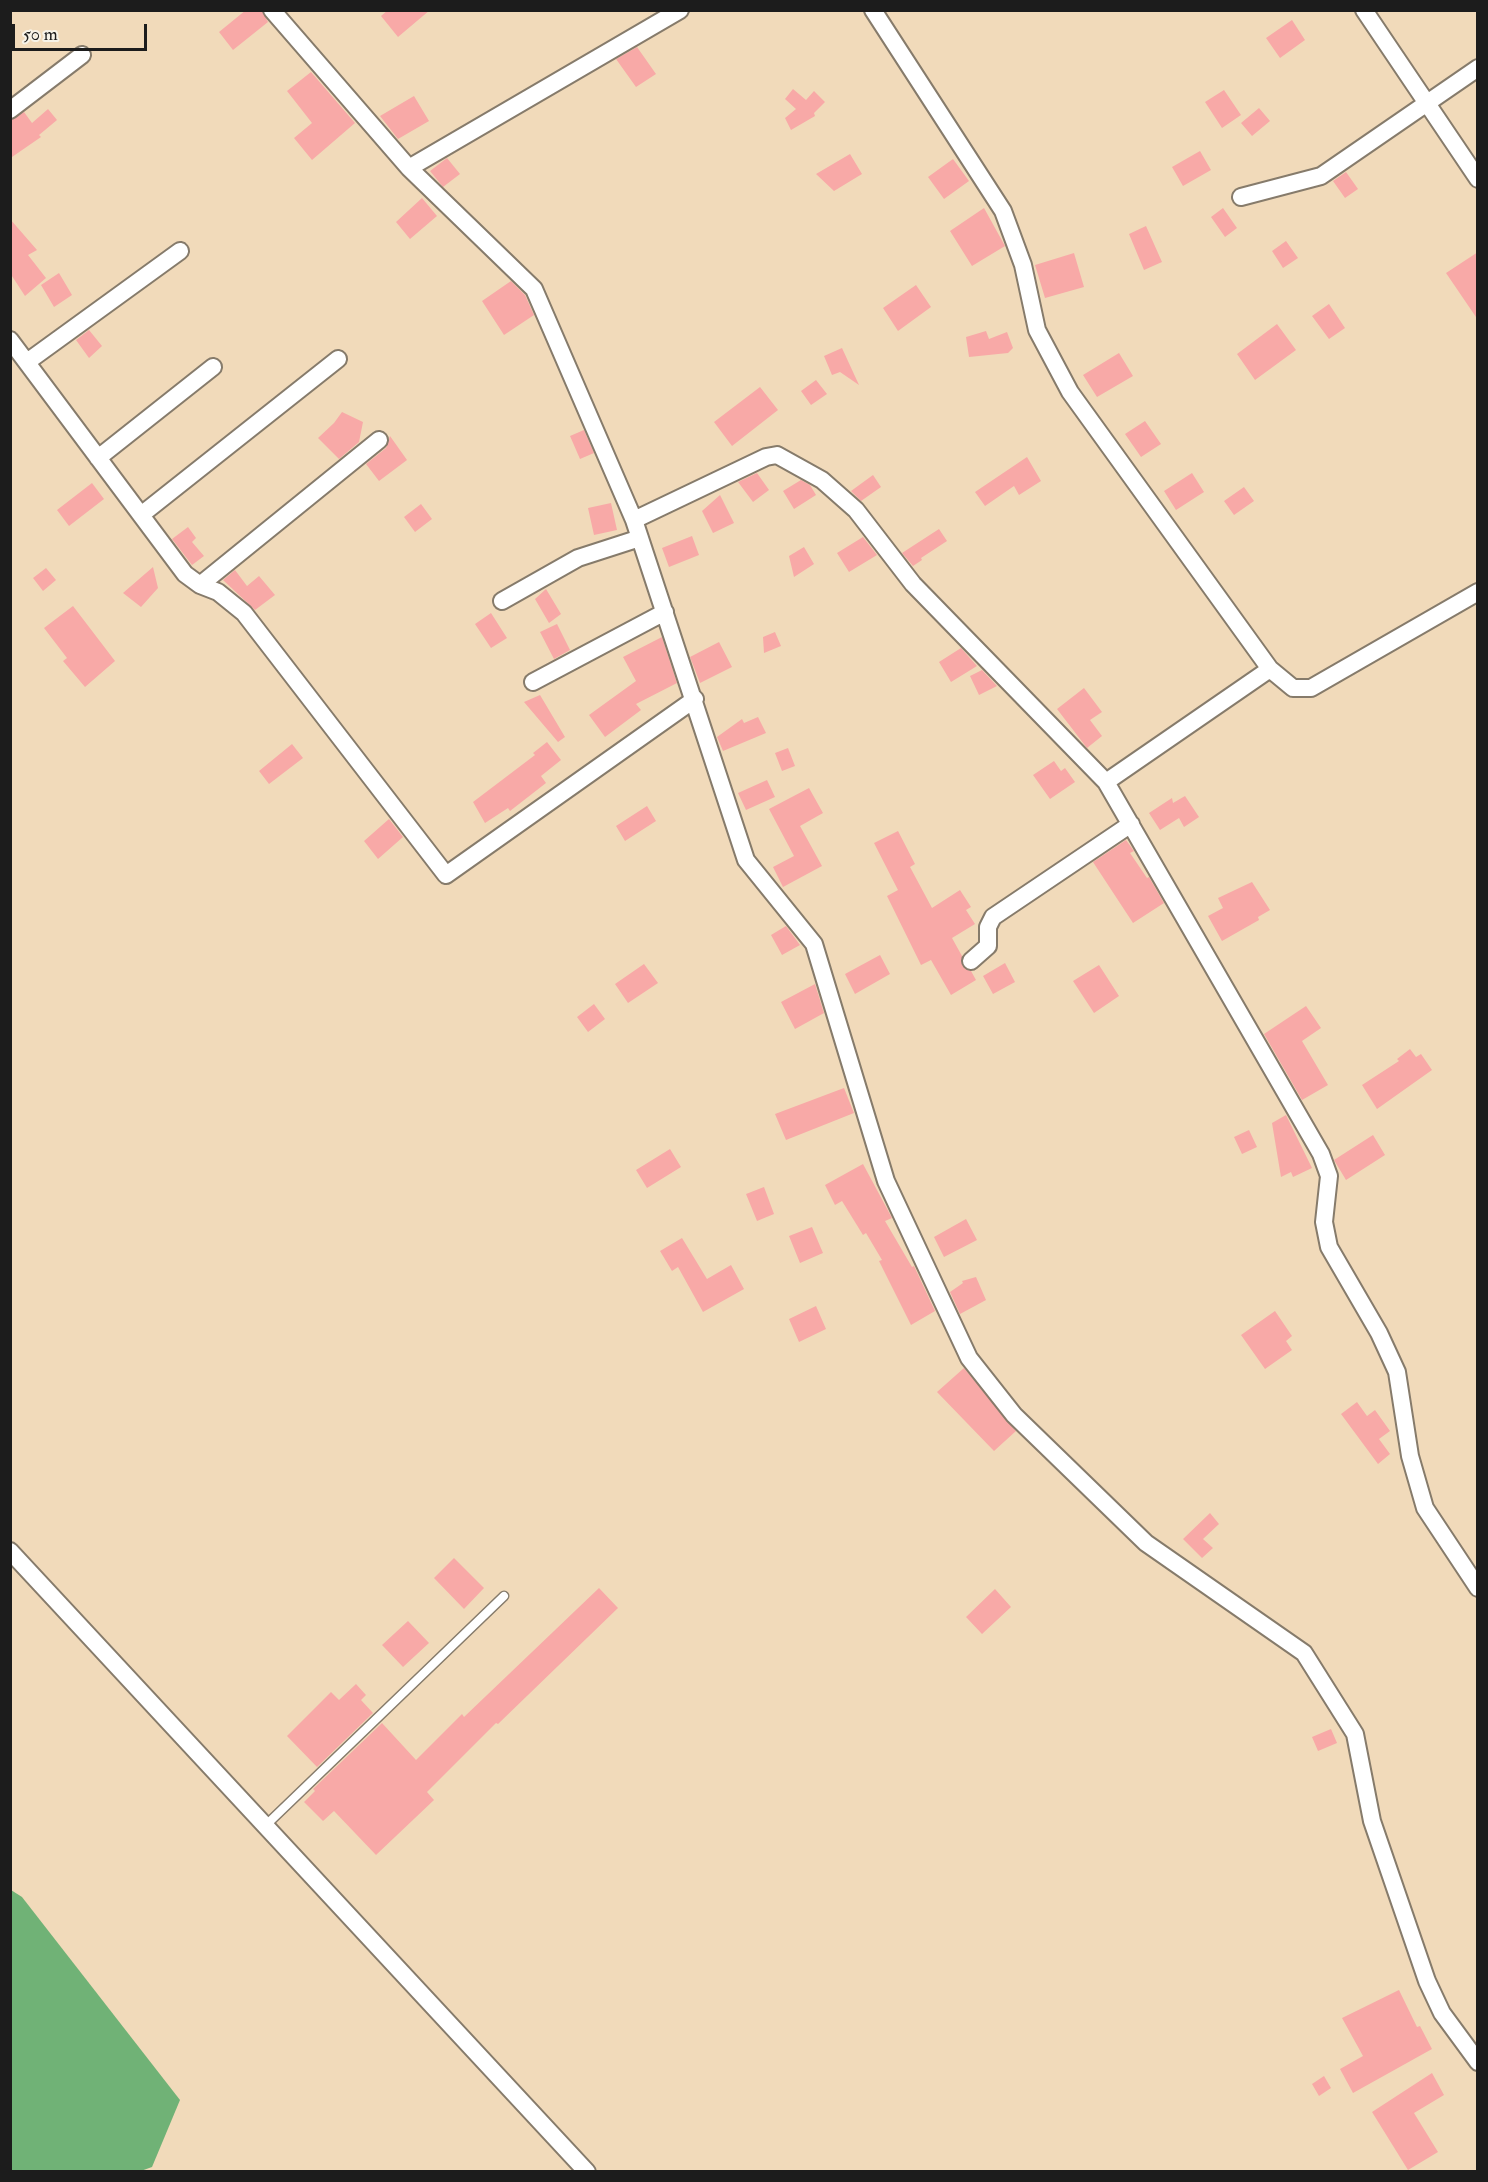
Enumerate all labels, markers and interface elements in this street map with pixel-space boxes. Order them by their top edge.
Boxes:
scale bar [15,12,150,50]
text: 50 m [23,23,58,46]

